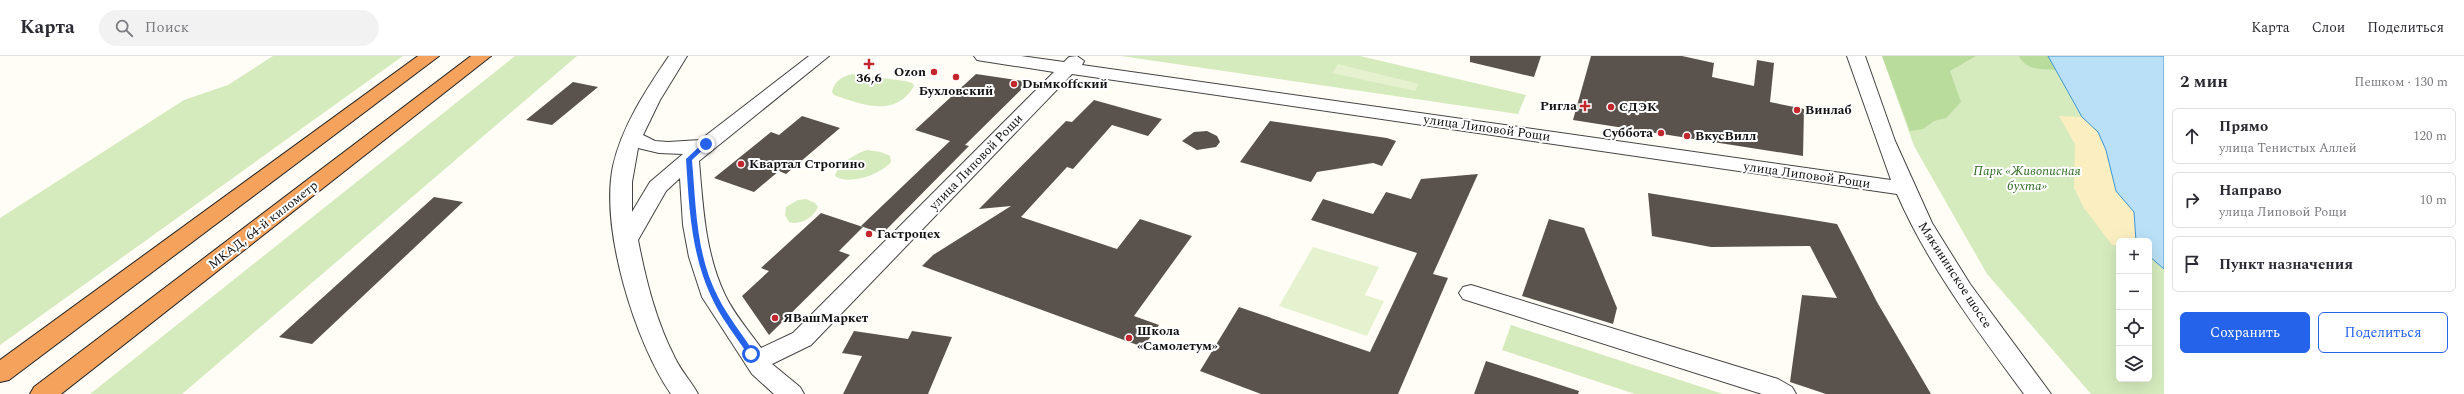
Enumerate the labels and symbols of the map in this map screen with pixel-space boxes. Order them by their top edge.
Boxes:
marker: 36,6 [864,59,874,69]
place label: Ozon [894,62,926,82]
marker: Ozon [929,67,939,77]
place label: 36,6 [856,68,882,88]
marker: Бухловский [951,72,961,82]
place label: Dымкoffский [1022,74,1108,94]
marker: Dымкoffский [1009,79,1019,89]
place label: Бухловский [919,81,993,101]
place label: Ригла [1540,96,1577,116]
place label: СДЭК [1619,97,1657,117]
place label: Винлаб [1805,100,1852,120]
marker: Ригла [1580,101,1590,111]
marker: СДЭК [1606,102,1616,112]
marker: Винлаб [1792,105,1802,115]
street label: улица Липовой Рощи [924,109,1028,216]
street label: улица Липовой Рощи [1421,109,1552,147]
place label: Суббота [1602,123,1653,143]
place label: ВкусВилл [1695,126,1756,146]
marker: Суббота [1656,128,1666,138]
marker: ВкусВилл [1682,131,1692,141]
route end [697,135,715,153]
place label: Квартал Строгино [749,154,865,174]
street label: улица Липовой Рощи [1741,156,1872,194]
marker: Квартал Строгино [736,159,746,169]
park label: Парк «Живописная бухта» [1973,161,2081,196]
street label: МКАД, 64-й километр [204,176,322,274]
street label: Мякининское шоссе [1913,218,1997,332]
place label: Гастроцех [877,224,940,244]
marker: Гастроцех [864,229,874,239]
place label: ЯВашМаркет [783,308,869,328]
marker: ЯВашМаркет [770,313,780,323]
place label: Школа «Самолетум» [1137,321,1218,356]
marker: Школа «Самолетум» [1124,333,1134,343]
route start [742,345,760,363]

